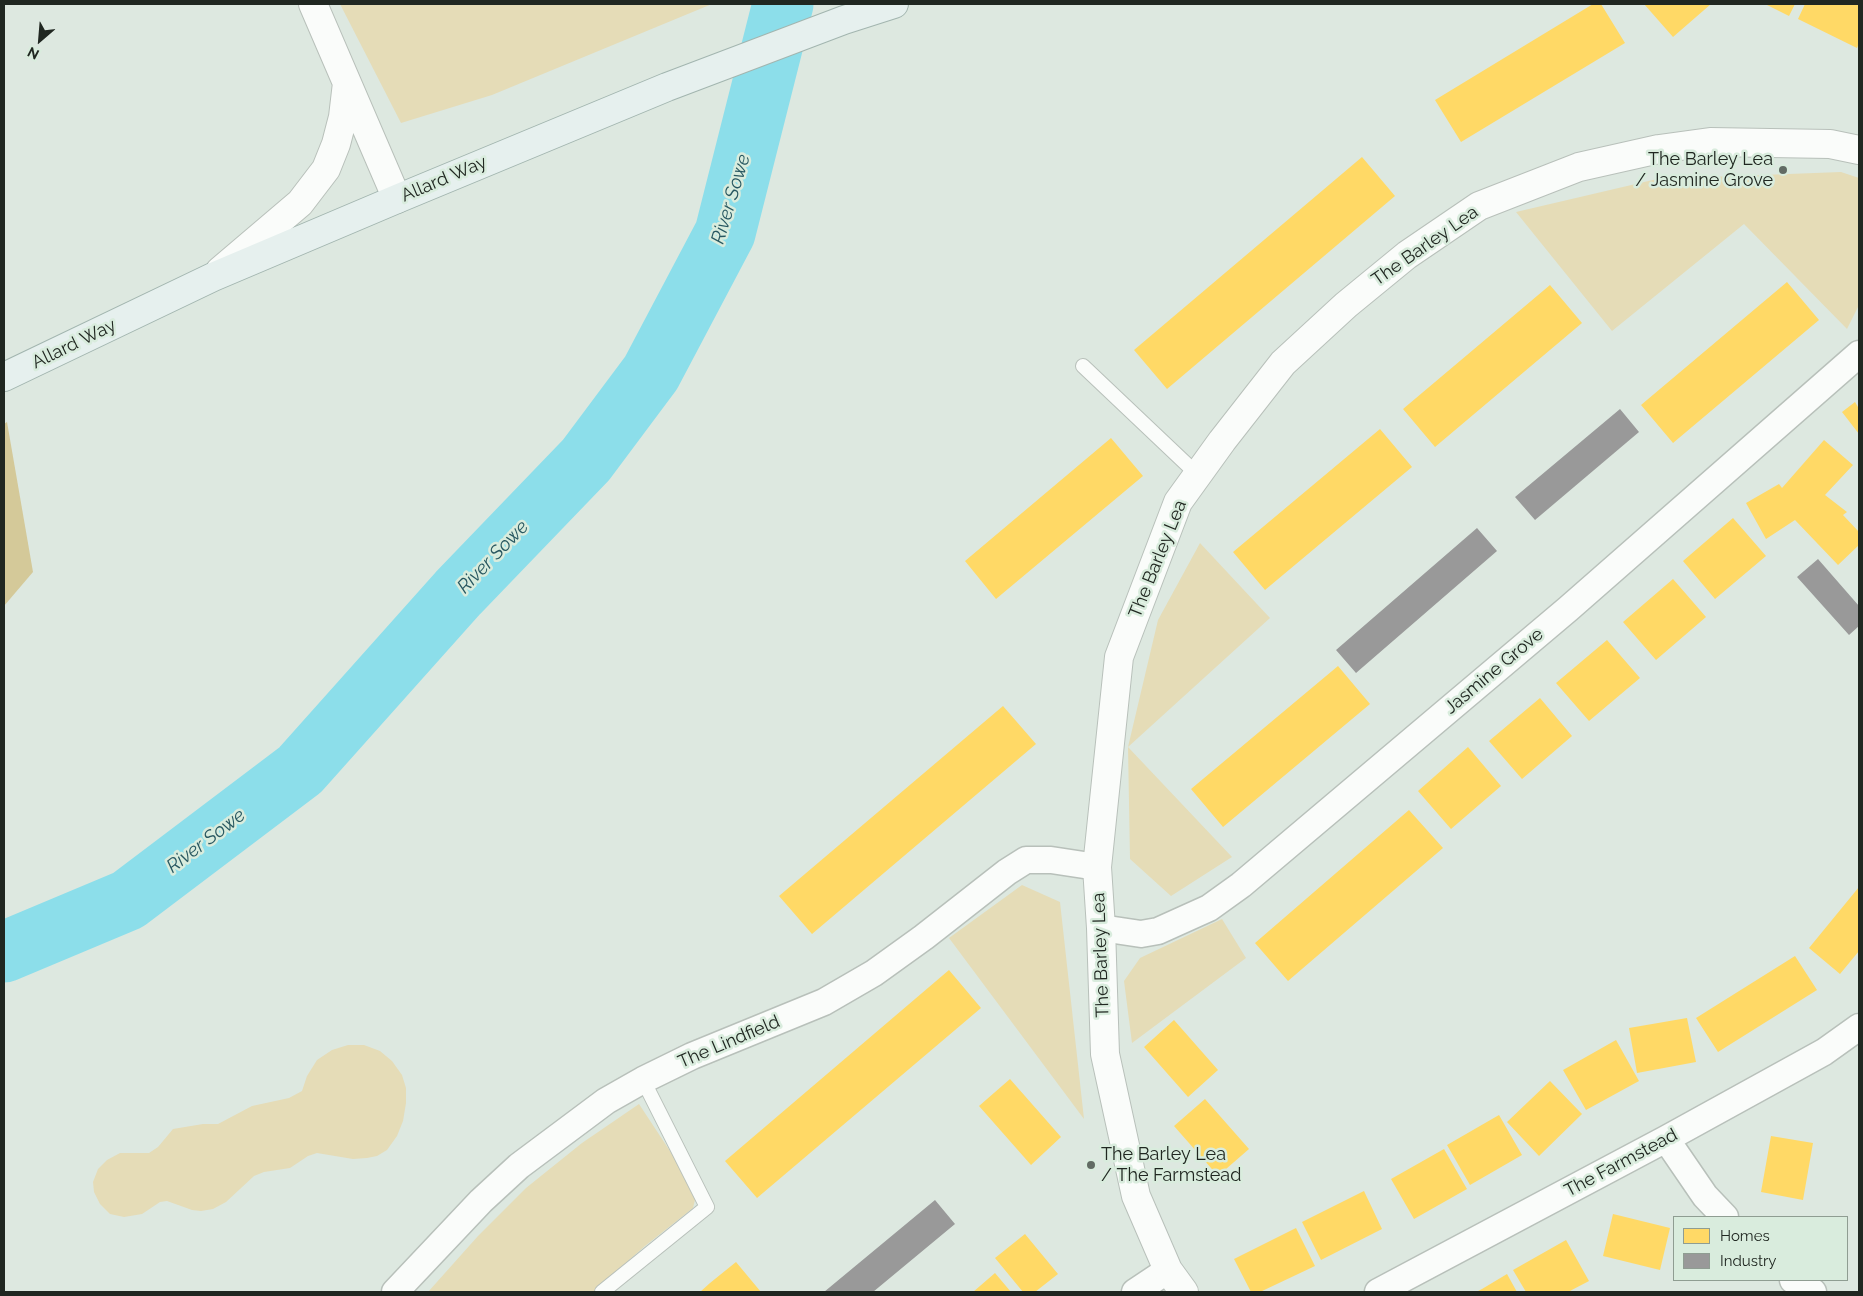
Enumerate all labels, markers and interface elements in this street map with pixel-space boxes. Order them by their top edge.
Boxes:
north arrow [15,15,65,65]
text: N [25,44,42,63]
place label: The Barley Lea / Jasmine Grove [1635,149,1773,192]
street label: Allard Way [398,151,490,207]
water label: River Sowe [707,151,755,247]
marker: The Barley Lea / Jasmine Grove [1777,164,1789,176]
street label: The Barley Lea [1368,201,1482,291]
street label: Allard Way [28,314,120,374]
street label: The Barley Lea [1125,497,1191,621]
water label: River Sowe [453,516,533,598]
street label: Jasmine Grove [1440,623,1548,719]
water label: River Sowe [162,804,250,878]
street label: The Barley Lea [1088,892,1114,1018]
street label: The Lindfield [675,1011,783,1073]
street label: The Farmstead [1561,1124,1681,1202]
place label: The Barley Lea / The Farmstead [1101,1144,1241,1186]
marker: The Barley Lea / The Farmstead [1085,1159,1097,1171]
legend [1673,1216,1848,1281]
text: Homes [1720,1227,1770,1245]
text: Industry [1720,1252,1776,1270]

